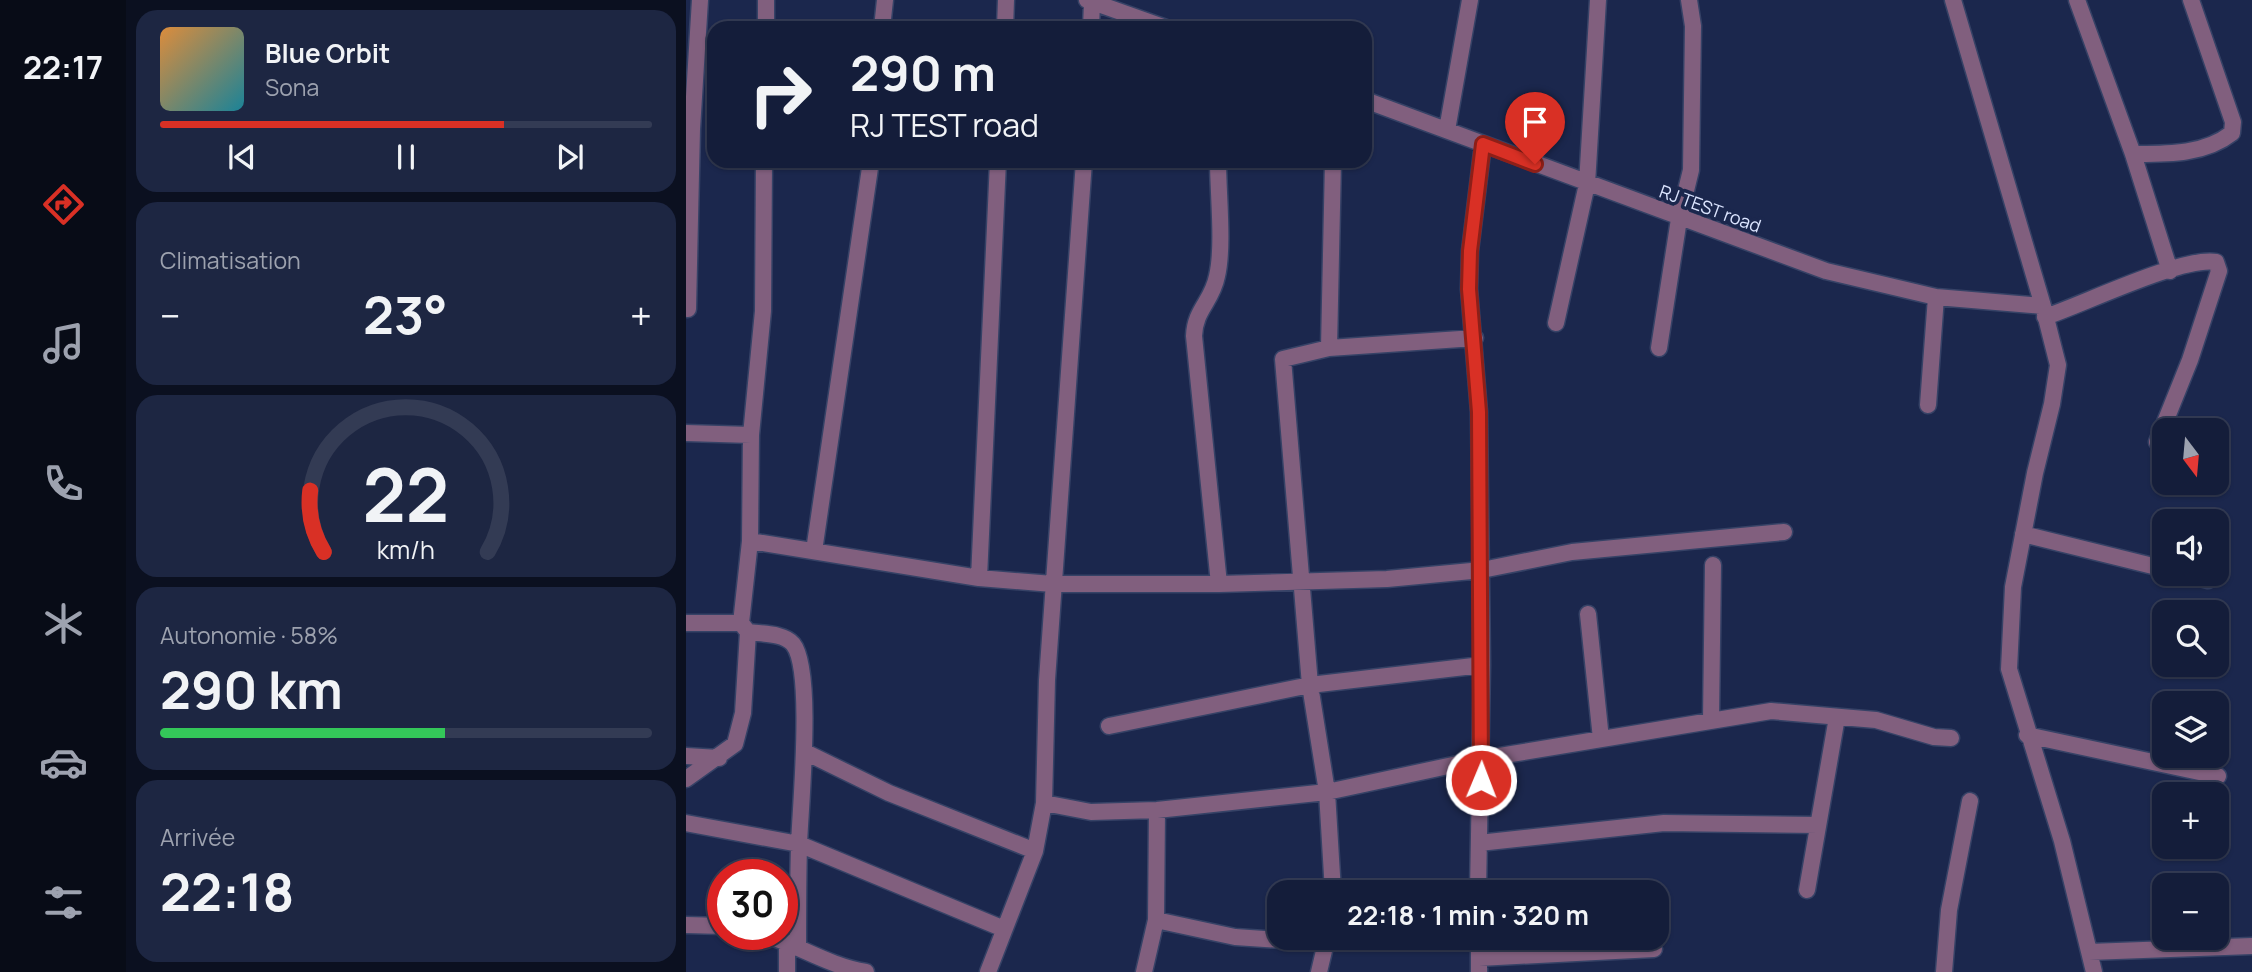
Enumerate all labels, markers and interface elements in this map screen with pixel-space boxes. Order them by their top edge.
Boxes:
text: Blue Orbit [265,35,390,71]
text: 290 m [850,39,996,106]
text: 22:17 [23,45,103,89]
icon: right [735,49,826,140]
text: Sona [265,71,319,103]
pin [1505,92,1565,164]
text: RJ TEST road [850,103,1039,147]
icon: arrive [1516,103,1554,141]
icon: previous [223,138,261,176]
icon: pause [387,138,425,176]
icon: next [551,138,589,176]
street label: RJ TEST road [1656,179,1764,238]
icon: directions [39,180,88,229]
text: Climatisation [160,244,301,276]
text: 23° [363,279,448,350]
text: − [160,289,181,341]
text: + [630,289,652,341]
icon: music [39,319,88,368]
north arrow [2152,418,2230,495]
map controls [2152,418,2229,950]
text: 22 [363,444,449,544]
icon: phone [39,459,88,508]
button: sound [2152,509,2229,586]
text: km/h [377,532,435,567]
icon: climate [39,599,88,648]
button: search [2152,600,2229,677]
text: Autonomie · 58% [160,619,338,651]
text: 290 km [160,654,343,725]
button: layers [2152,691,2229,768]
icon: car [39,738,88,787]
position arrow [1444,743,1518,817]
button: + [2152,782,2229,859]
text: Arrivée [160,821,235,853]
text: 22:18 [160,856,294,927]
speed limit sign: 30 [707,859,798,950]
button: − [2152,873,2229,950]
icon: filters [39,878,88,927]
text: 22:18 · 1 min · 320 m [1347,897,1589,933]

